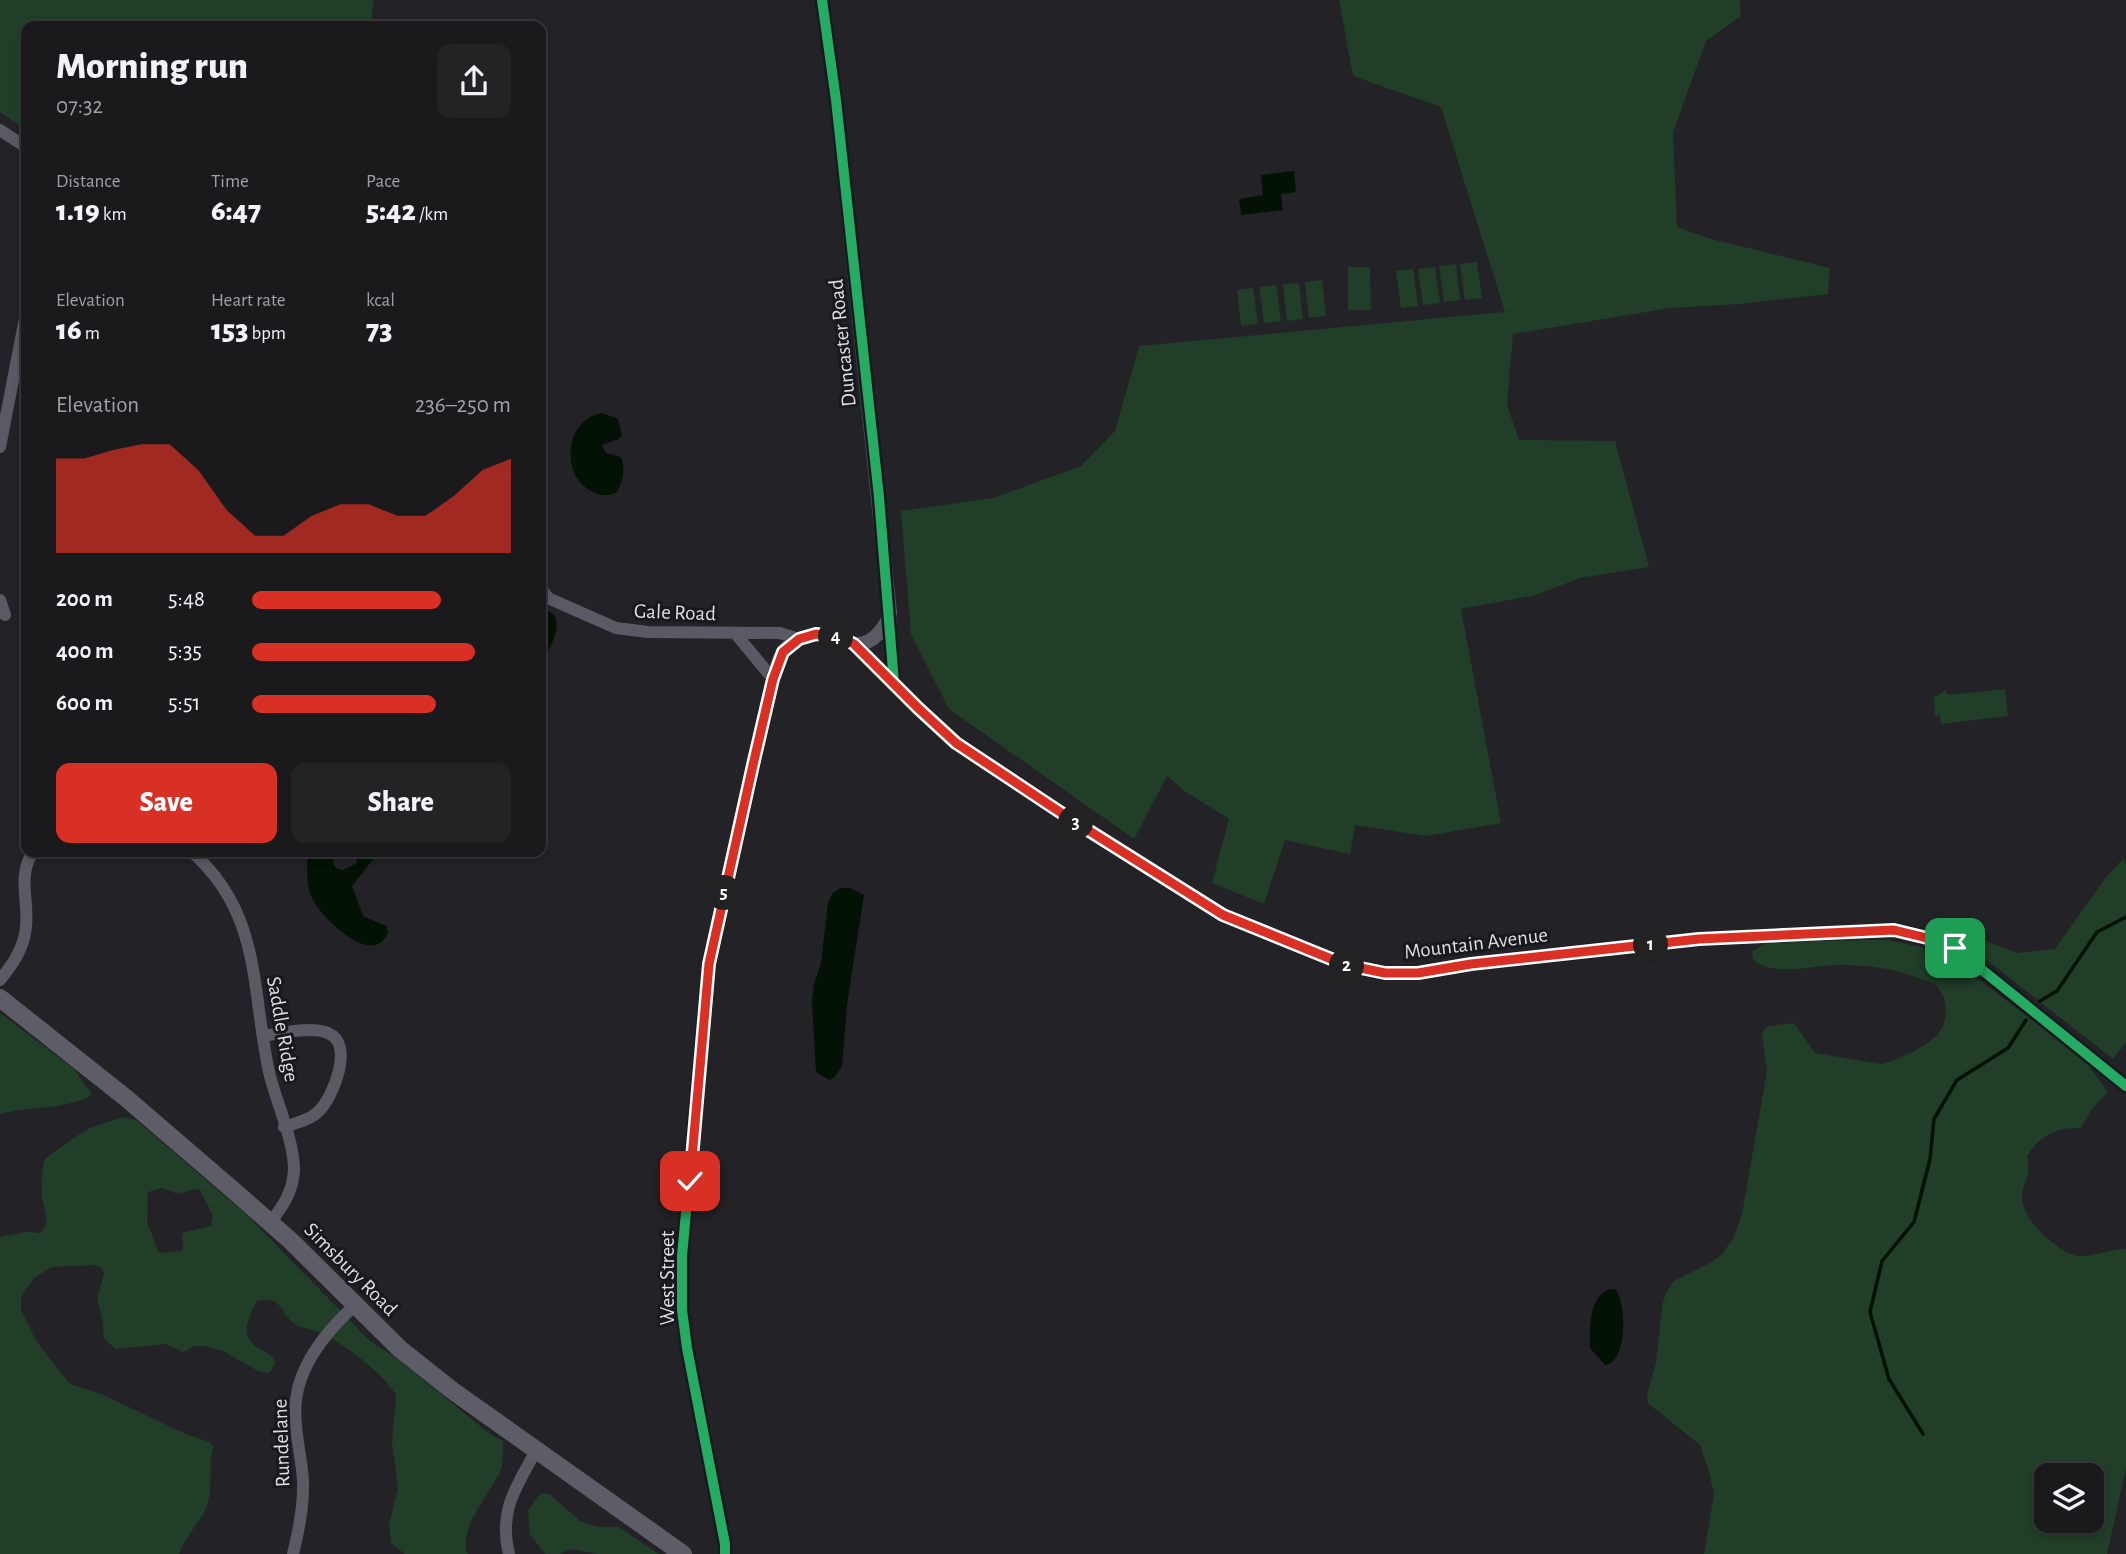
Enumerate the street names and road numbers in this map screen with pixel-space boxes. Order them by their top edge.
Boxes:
street label: Duncaster Road [825,278,860,408]
street label: Gale Road [634,601,717,624]
street label: Mountain Avenue [1403,924,1549,963]
street label: Saddle Ridge [263,975,302,1083]
street label: Simsbury Road [300,1219,401,1320]
street label: West Street [657,1230,678,1325]
street label: Rundelane [269,1398,294,1487]

